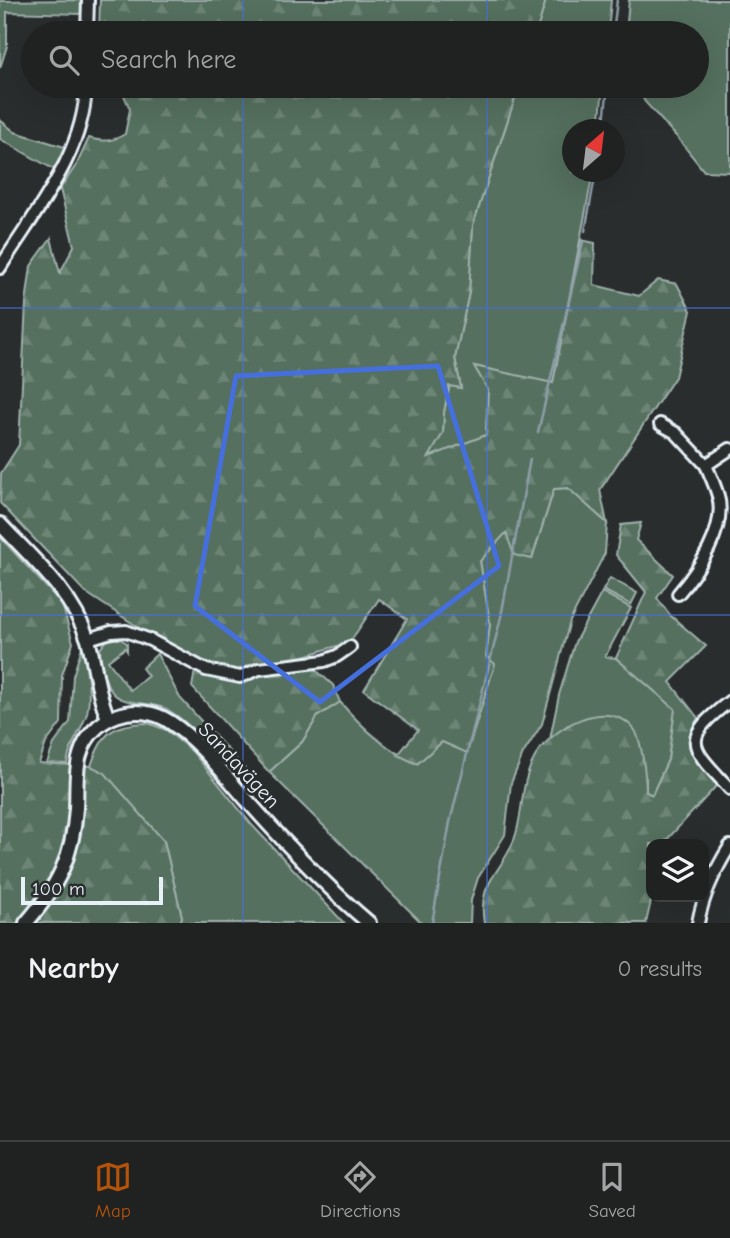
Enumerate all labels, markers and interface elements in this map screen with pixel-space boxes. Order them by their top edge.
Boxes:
search box [21,21,709,98]
icon: search [45,41,83,79]
text: Search here [101,45,236,75]
north arrow [562,119,625,182]
street label: Sandavägen [193,717,285,813]
map controls [646,839,709,902]
button: layers [646,839,709,902]
scale bar [21,874,163,906]
text: 100 m [32,878,85,900]
text: Nearby [28,951,119,986]
text: 0 results [618,955,702,982]
tab: Map [94,1158,132,1222]
tab: Directions [320,1158,400,1222]
tab: Saved [589,1158,636,1222]

